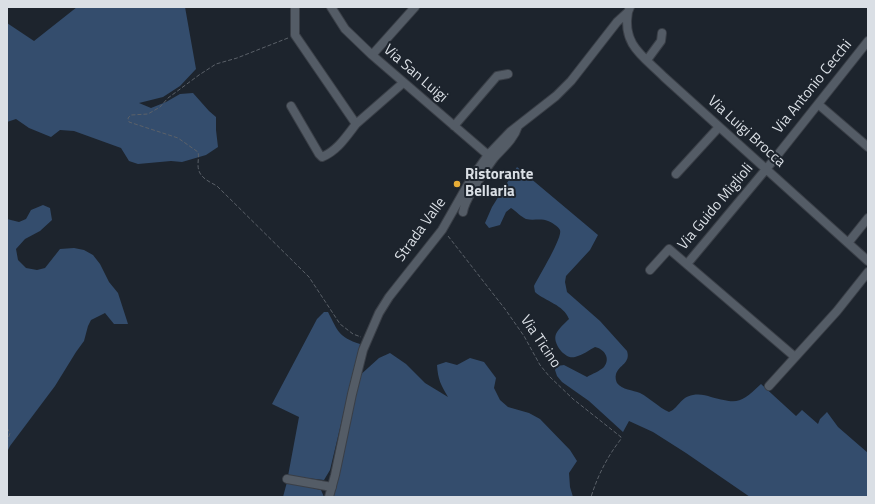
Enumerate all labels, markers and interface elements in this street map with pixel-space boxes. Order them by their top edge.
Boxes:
street label: Via Antonio Cecchi [770,36,856,138]
street label: Via San Luigi [379,41,451,107]
street label: Via Luigi Brocca [703,92,789,172]
street label: Via Guido Miglioli [675,160,757,254]
place label: Ristorante Bellaria [465,166,533,201]
marker: Ristorante Bellaria [452,179,462,189]
street label: Strada Valle [392,194,450,266]
street label: Via Ticino [516,312,564,372]

